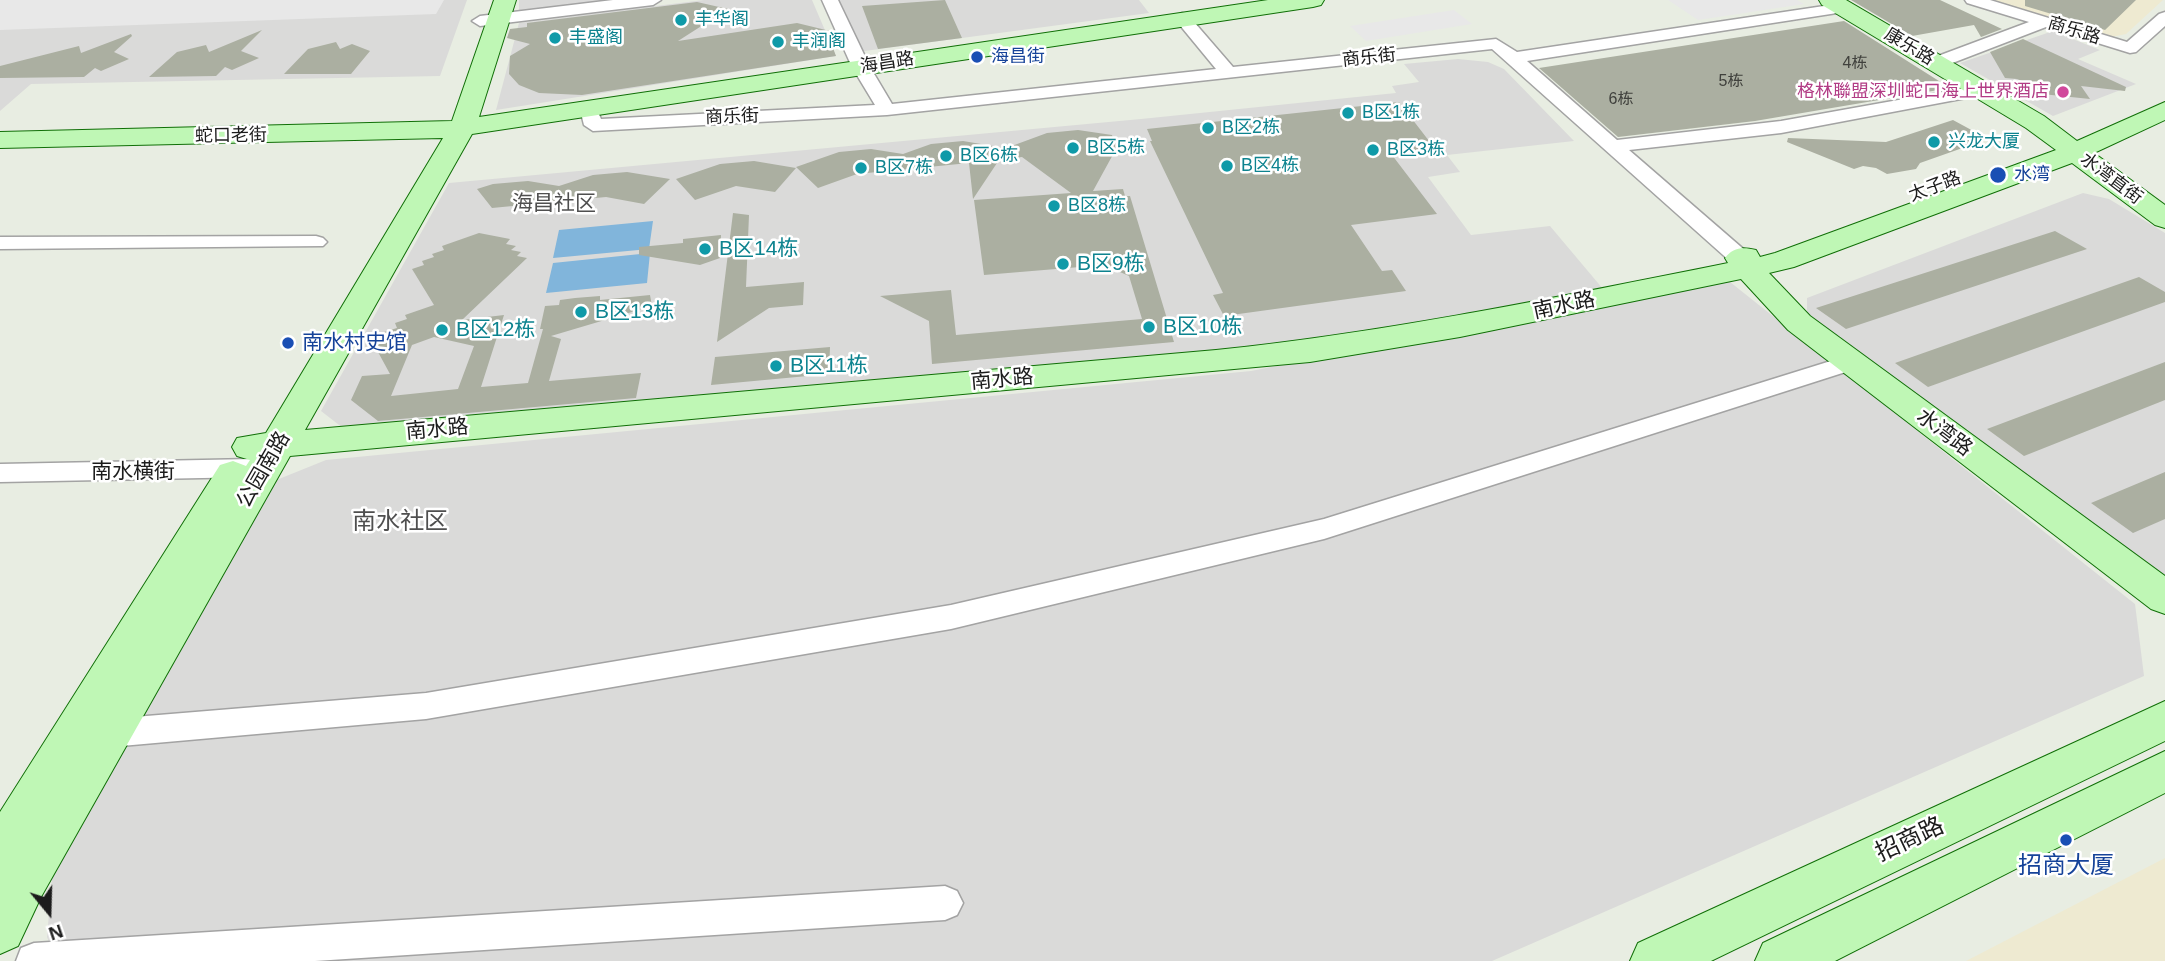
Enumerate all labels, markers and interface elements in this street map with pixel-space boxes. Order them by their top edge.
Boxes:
place label: 丰华阁 [695,9,749,31]
marker: 丰华阁 [673,12,689,28]
street label: 商乐路 [2045,13,2103,49]
street label: 康乐路 [1880,24,1938,70]
place label: 丰盛阁 [569,27,623,49]
marker: 丰盛阁 [547,30,563,46]
place label: 丰润阁 [792,31,846,53]
marker: 丰润阁 [770,34,786,50]
street label: 商乐街 [1341,44,1397,72]
place label: 海昌街 [991,46,1045,68]
street label: 海昌路 [859,48,915,78]
marker: 海昌街 [969,49,985,65]
house number: 4栋 [1843,54,1867,74]
house number: 5栋 [1719,72,1743,92]
place label: 格林聯盟深圳蛇口海上世界酒店 [1797,81,2049,103]
marker: 格林聯盟深圳蛇口海上世界酒店 [2055,84,2071,100]
house number: 6栋 [1609,90,1633,110]
place label: B区1栋 [1362,102,1420,124]
street label: 商乐街 [705,105,759,129]
marker: B区1栋 [1340,105,1356,121]
place label: B区2栋 [1222,117,1280,139]
marker: B区2栋 [1200,120,1216,136]
street label: 蛇口老街 [195,125,267,147]
place label: 兴龙大厦 [1948,131,2020,153]
marker: 兴龙大厦 [1926,134,1942,150]
place label: B区5栋 [1087,137,1145,159]
place label: B区3栋 [1387,139,1445,161]
marker: B区5栋 [1065,140,1081,156]
marker: B区3栋 [1365,142,1381,158]
place label: B区6栋 [960,145,1018,167]
marker: B区6栋 [938,148,954,164]
street label: 水湾直街 [2076,149,2146,209]
place label: B区4栋 [1241,155,1299,177]
place label: B区7栋 [875,157,933,179]
marker: B区4栋 [1219,158,1235,174]
marker: B区7栋 [853,160,869,176]
place label: 水湾 [2014,164,2050,186]
marker: 水湾 [1988,165,2008,185]
street label: 太子路 [1906,167,1964,207]
district label: 海昌社区 [512,191,596,217]
place label: B区8栋 [1068,195,1126,217]
marker: B区8栋 [1046,198,1062,214]
place label: B区14栋 [719,236,798,262]
marker: B区14栋 [697,241,713,257]
place label: B区9栋 [1077,251,1145,277]
marker: B区9栋 [1055,256,1071,272]
street label: 南水路 [1531,287,1597,325]
place label: B区13栋 [595,299,674,325]
marker: B区13栋 [573,304,589,320]
place label: B区10栋 [1163,314,1242,340]
place label: B区12栋 [456,317,535,343]
marker: B区10栋 [1141,319,1157,335]
marker: B区12栋 [434,322,450,338]
place label: 南水村史馆 [302,330,407,356]
marker: 南水村史馆 [280,335,296,351]
place label: B区11栋 [790,353,868,379]
marker: B区11栋 [768,358,784,374]
street label: 南水路 [970,365,1034,395]
street label: 水湾路 [1911,404,1977,462]
street label: 南水路 [405,415,469,445]
street label: 公园南路 [232,427,296,513]
street label: 南水横街 [91,459,175,485]
district label: 南水社区 [352,508,448,536]
street label: 招商路 [1871,812,1949,868]
marker: 招商大厦 [2058,832,2074,848]
place label: 招商大厦 [2018,852,2114,880]
north arrow [14,877,84,947]
text: N [46,920,66,944]

